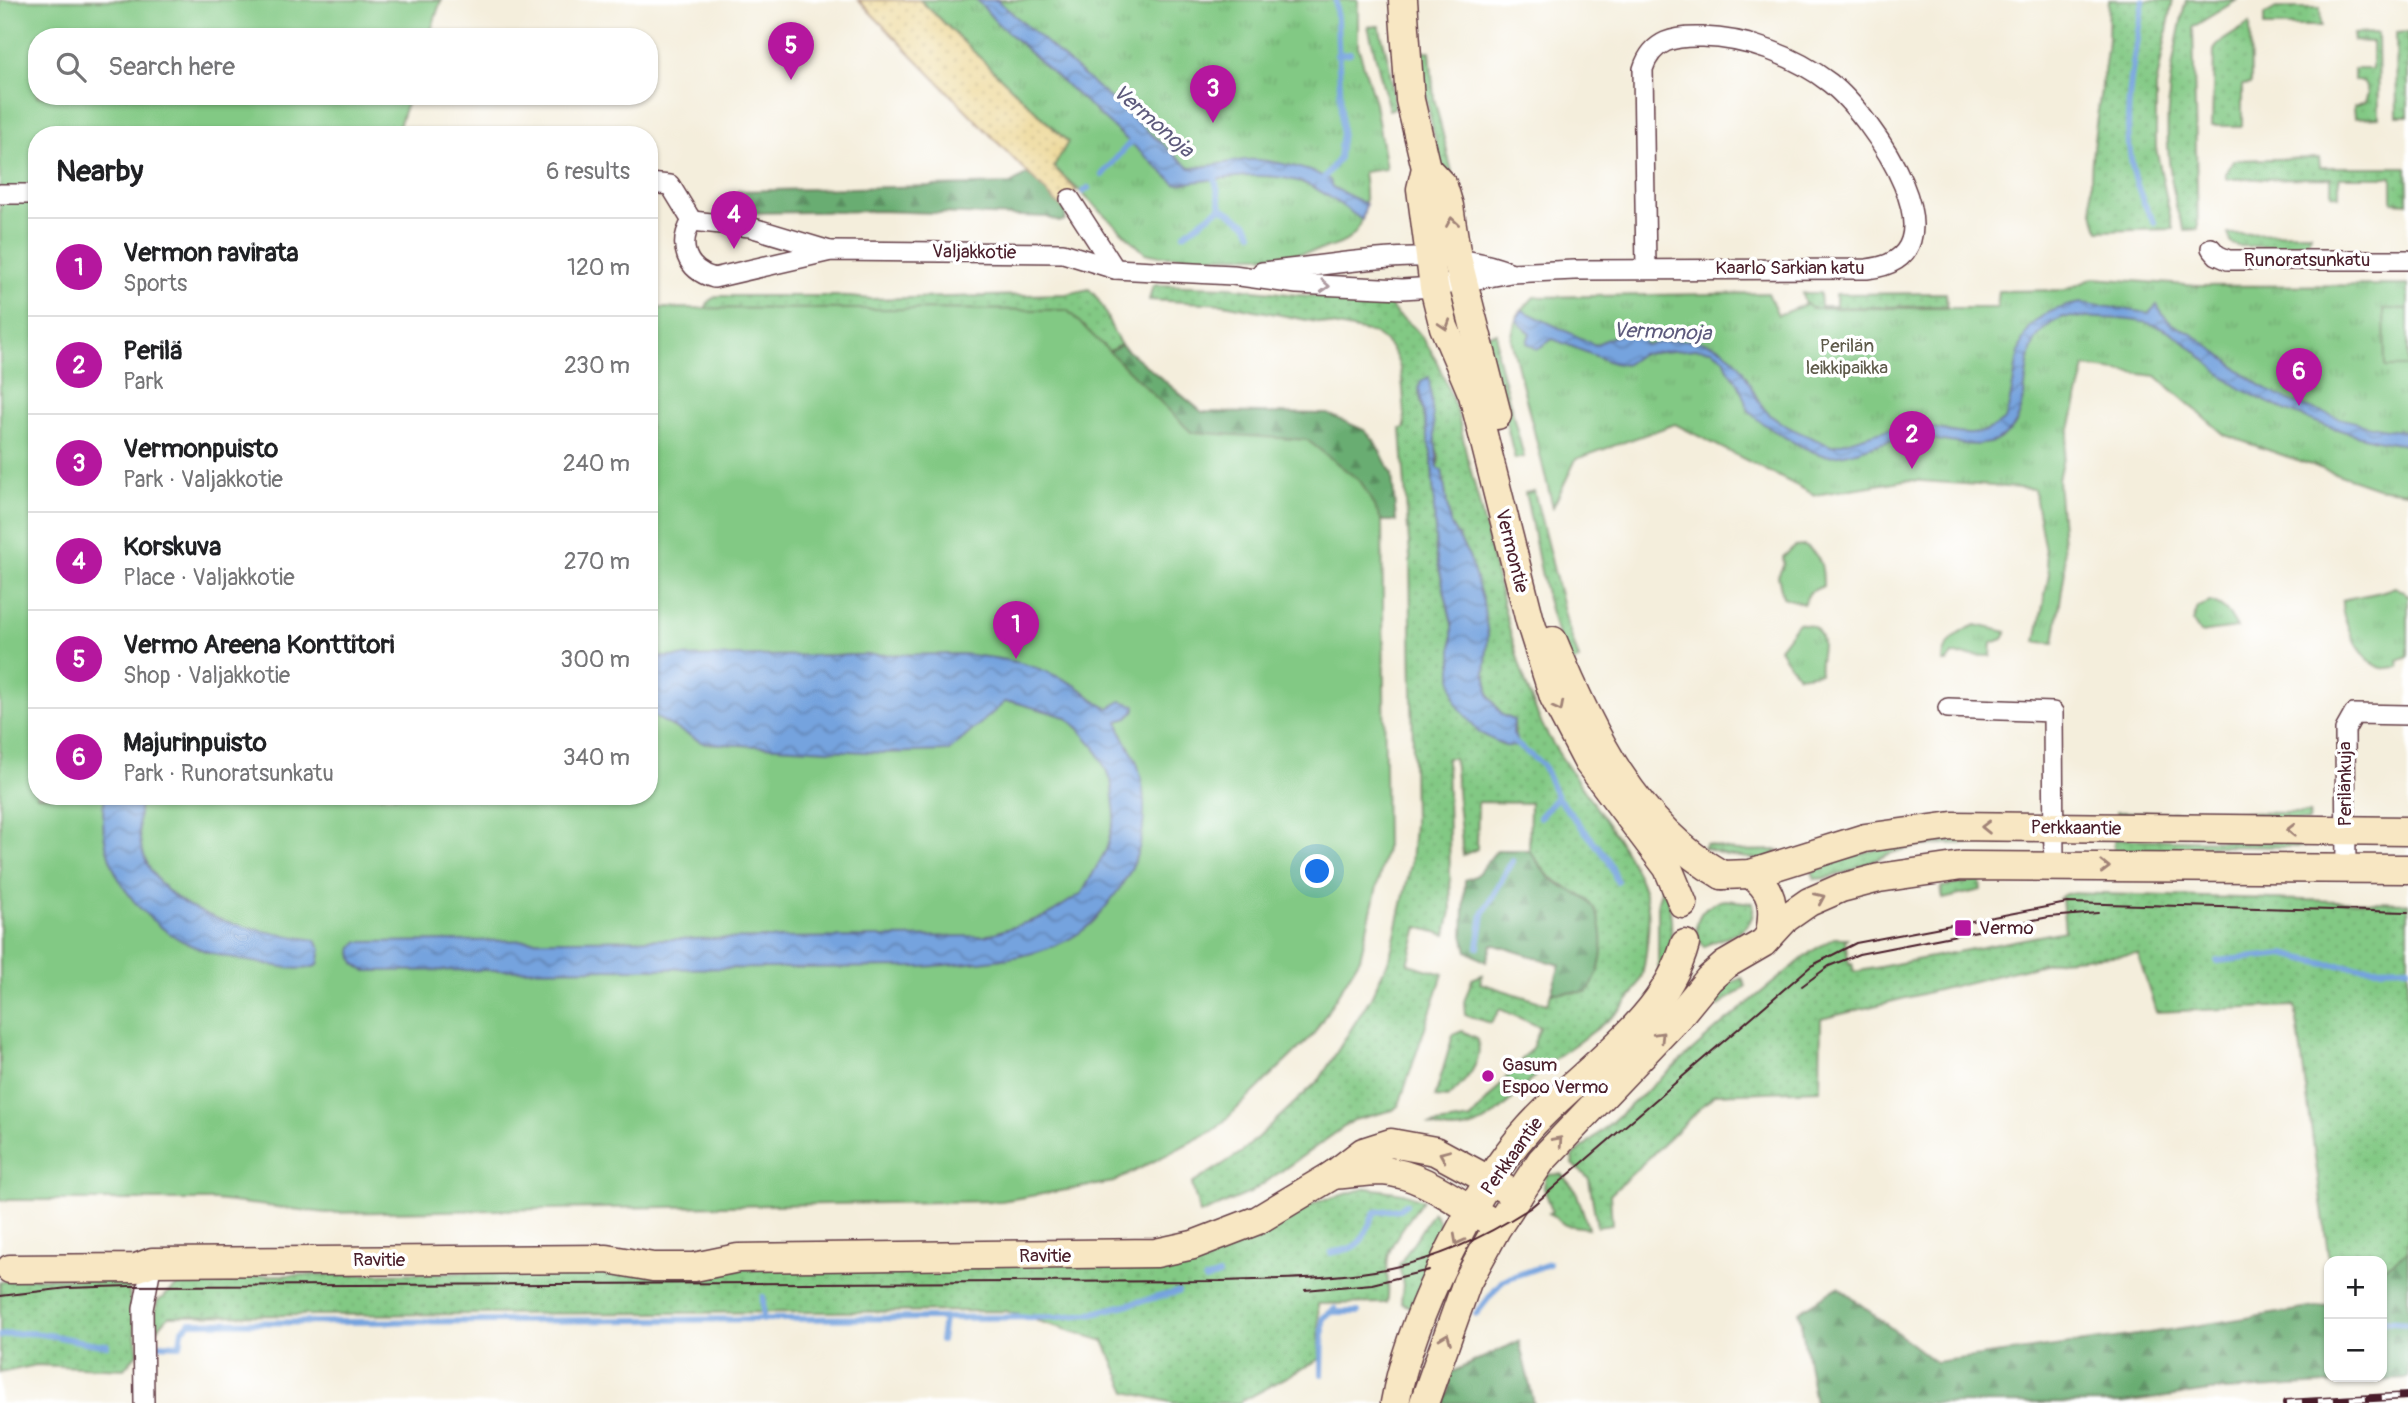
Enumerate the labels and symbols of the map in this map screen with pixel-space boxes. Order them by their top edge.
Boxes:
pin: 5 [768,22,814,80]
pin: 3 [1190,65,1236,123]
water label: Vermonoja [1107,79,1200,164]
pin: 4 [711,191,757,249]
one-way arrow [1445,216,1460,228]
street label: Valjakkotie [932,239,1017,265]
street label: Runoratsunkatu [2244,248,2370,272]
street label: Kaarlo Sarkian katu [1715,256,1865,280]
one-way arrow [1320,278,1331,293]
water label: Vermonoja [1612,317,1713,347]
one-way arrow [1436,319,1451,331]
park label: Perilän leikkipaikka [1806,334,1888,380]
pin: 6 [2276,348,2322,406]
pin: 2 [1889,411,1935,469]
street label: Vermontie [1490,507,1534,596]
pin: 1 [993,601,1039,659]
one-way arrow [1551,700,1564,712]
street label: Perilänkuja [2333,741,2357,827]
street label: Perkkaantie [2031,815,2122,841]
one-way arrow [1980,819,1991,834]
one-way arrow [2285,822,2296,838]
your location [1300,854,1334,888]
one-way arrow [2100,859,2110,875]
one-way arrow [1813,892,1825,906]
place label: Vermo [1979,916,2034,940]
marker: Vermo [1953,918,1973,938]
one-way arrow [1651,1031,1664,1044]
place label: Gasum Espoo Vermo [1502,1053,1608,1099]
marker: Gasum Espoo Vermo [1480,1068,1496,1084]
street label: Perkkaantie [1476,1112,1549,1200]
one-way arrow [1550,1136,1562,1149]
one-way arrow [1439,1149,1451,1163]
one-way arrow [1452,1233,1466,1245]
street label: Ravitie [1019,1244,1072,1268]
street label: Ravitie [353,1248,406,1272]
one-way arrow [1437,1332,1451,1344]

